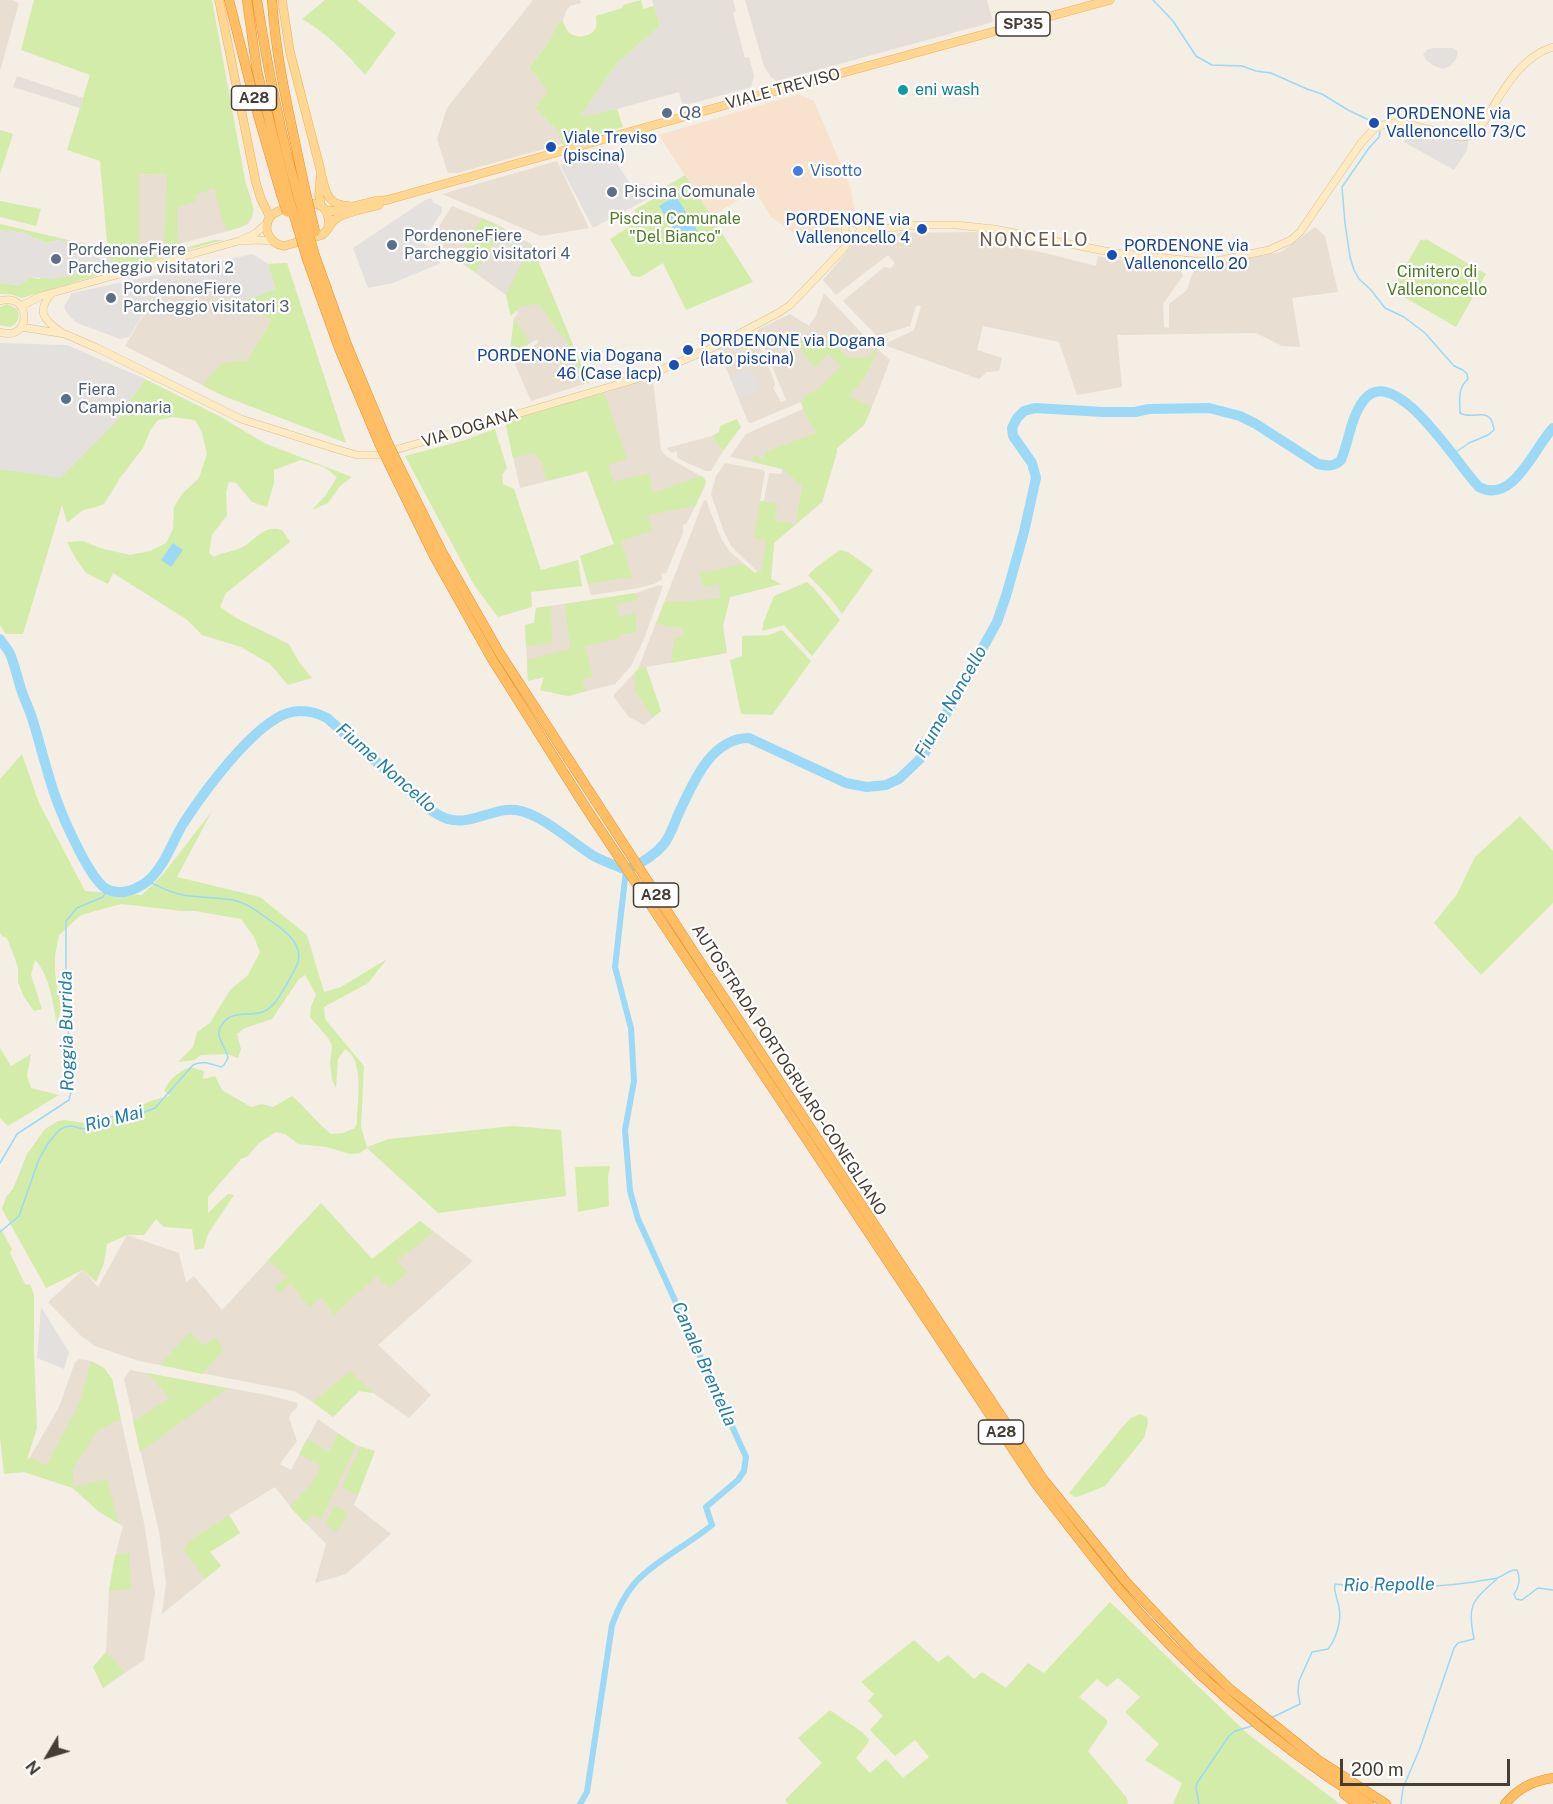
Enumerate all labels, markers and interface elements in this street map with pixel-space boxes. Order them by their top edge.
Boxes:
road number: SP35 [996,12,1050,36]
street label: VIALE TREVISO [724,65,842,113]
place label: eni wash [915,80,980,100]
marker: eni wash [896,83,910,97]
road number: A28 [232,86,276,110]
place label: Q8 [679,103,701,123]
place label: PORDENONE via Vallenoncello 73/C [1386,104,1526,142]
marker: Q8 [660,106,674,120]
marker: PORDENONE via Vallenoncello 73/C [1367,116,1381,130]
place label: Viale Treviso (piscina) [563,128,657,166]
marker: Viale Treviso (piscina) [544,140,558,154]
place label: Visotto [810,161,862,181]
marker: Visotto [791,164,805,178]
place label: Piscina Comunale [624,182,756,202]
marker: Piscina Comunale [605,185,619,199]
park label: Piscina Comunale "Del Bianco" [609,209,741,247]
place label: PORDENONE via Vallenoncello 4 [785,210,910,248]
marker: PORDENONE via Vallenoncello 4 [915,222,929,236]
place label: PordenoneFiere Parcheggio visitatori 4 [404,226,570,264]
district label: NONCELLO [979,229,1089,251]
place label: PORDENONE via Vallenoncello 20 [1124,236,1249,274]
marker: PordenoneFiere Parcheggio visitatori 4 [385,238,399,252]
place label: PordenoneFiere Parcheggio visitatori 2 [68,240,234,278]
marker: PORDENONE via Vallenoncello 20 [1105,248,1119,262]
marker: PordenoneFiere Parcheggio visitatori 2 [49,252,63,266]
park label: Cimitero di Vallenoncello [1387,262,1487,300]
place label: PordenoneFiere Parcheggio visitatori 3 [123,279,289,317]
marker: PordenoneFiere Parcheggio visitatori 3 [104,291,118,305]
place label: PORDENONE via Dogana (lato piscina) [700,331,885,369]
marker: PORDENONE via Dogana (lato piscina) [681,343,695,357]
place label: PORDENONE via Dogana 46 (Case Iacp) [477,346,662,384]
marker: PORDENONE via Dogana 46 (Case Iacp) [667,358,681,372]
place label: Fiera Campionaria [78,380,171,418]
marker: Fiera Campionaria [59,392,73,406]
street label: VIA DOGANA [419,404,521,452]
water label: Fiume Noncello [910,642,992,762]
water label: Fiume Noncello [331,719,441,817]
road number: A28 [634,883,678,907]
street label: AUTOSTRADA PORTOGRUARO-CONEGLIANO [688,921,890,1219]
water label: Roggia Burrida [55,971,79,1091]
water label: Rio Mai [83,1101,145,1137]
water label: Canale Brentella [667,1298,741,1430]
road number: A28 [978,1420,1024,1444]
water label: Rio Repolle [1343,1573,1435,1597]
north arrow [18,1726,78,1786]
scale bar [1343,1747,1512,1785]
text: N [22,1757,45,1778]
text: 200 m [1351,1759,1404,1780]

